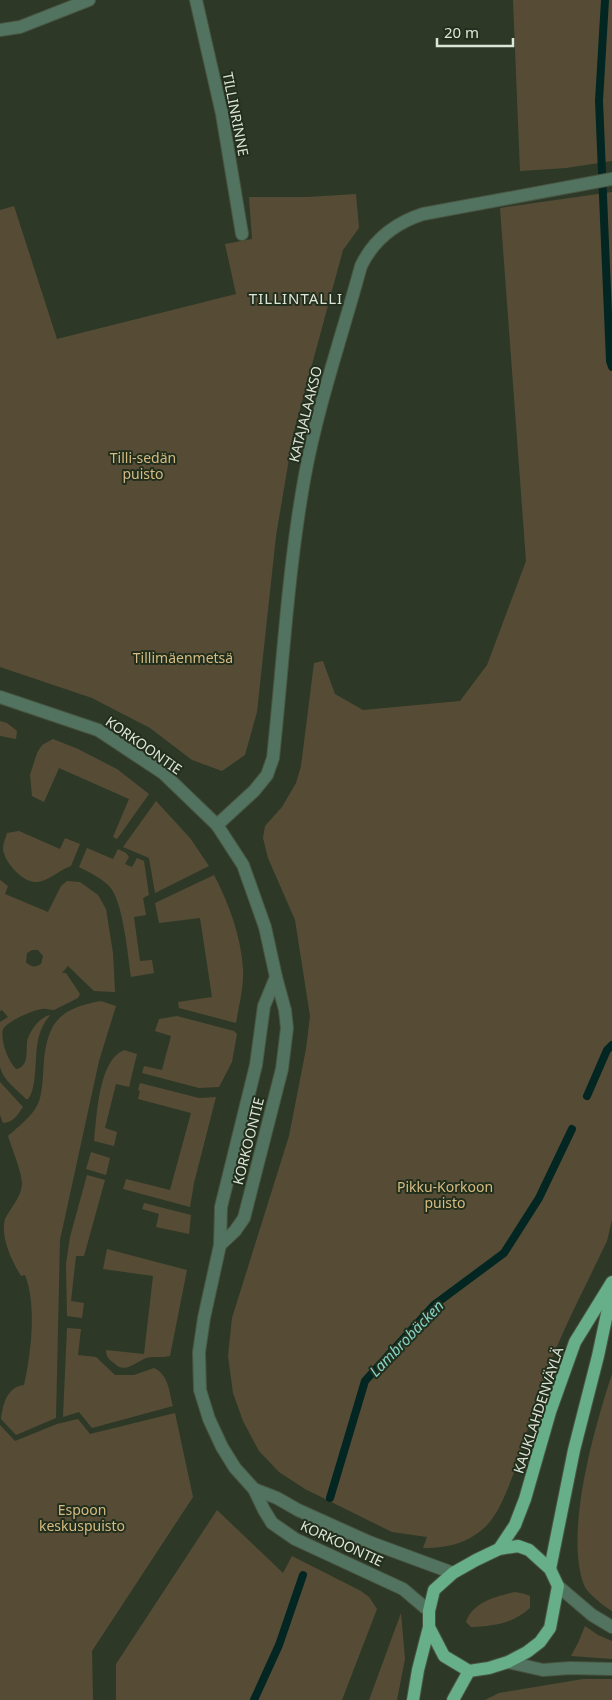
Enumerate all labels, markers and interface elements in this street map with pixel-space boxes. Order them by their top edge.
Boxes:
scale bar [437,15,513,47]
text: 20 m [444,22,479,42]
street label: TILLINRINNE [219,70,253,158]
district label: TILLINTALLI [249,288,343,308]
street label: KATAJALAAKSO [284,364,326,464]
park label: Tilli-sedän puisto [110,448,176,483]
park label: Tillimäenmetsä [133,648,233,667]
street label: KORKOONTIE [102,712,186,778]
street label: KORKOONTIE [228,1095,268,1187]
park label: Pikku-Korkoon puisto [397,1177,493,1212]
water label: Lambrobäcken [364,1295,448,1381]
street label: KAUKLAHDENVÄYLÄ [509,1344,567,1476]
park label: Espoon keskuspuisto [39,1500,125,1535]
street label: KORKOONTIE [298,1516,386,1570]

